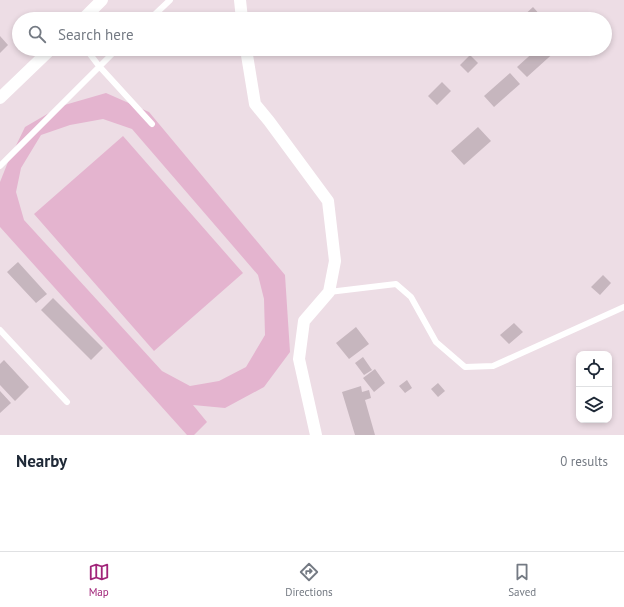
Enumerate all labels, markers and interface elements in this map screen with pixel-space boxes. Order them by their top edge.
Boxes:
search box [12,12,612,56]
icon: search [26,23,48,45]
text: Search here [58,25,134,44]
map controls [576,351,612,423]
button: locate [576,351,612,387]
button: layers [576,387,612,423]
text: Nearby [16,450,67,472]
text: 0 results [560,453,608,470]
tab: Map [88,561,110,599]
tab: Directions [285,561,333,599]
tab: Saved [508,561,536,599]

